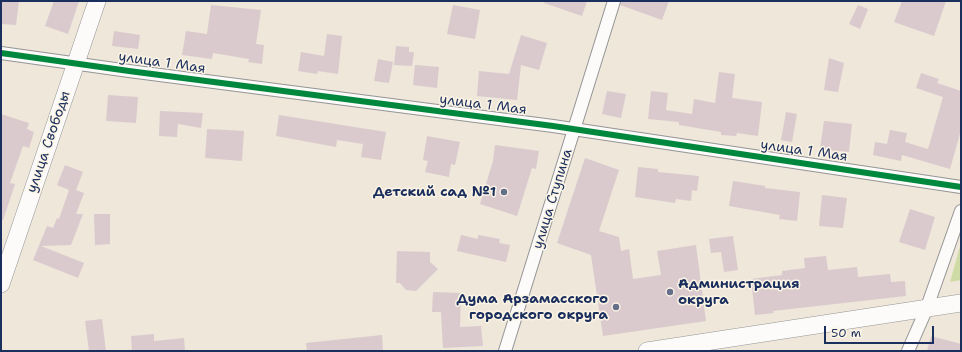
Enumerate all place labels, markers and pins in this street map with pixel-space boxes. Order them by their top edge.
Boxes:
place label: Детский сад №1 [373,184,496,200]
marker: Детский сад №1 [499,187,509,197]
place label: Администрация округа [678,276,799,308]
marker: Администрация округа [665,287,675,297]
place label: Дума Арзамасского городского округа [456,291,608,324]
marker: Дума Арзамасского городского округа [611,302,621,312]

